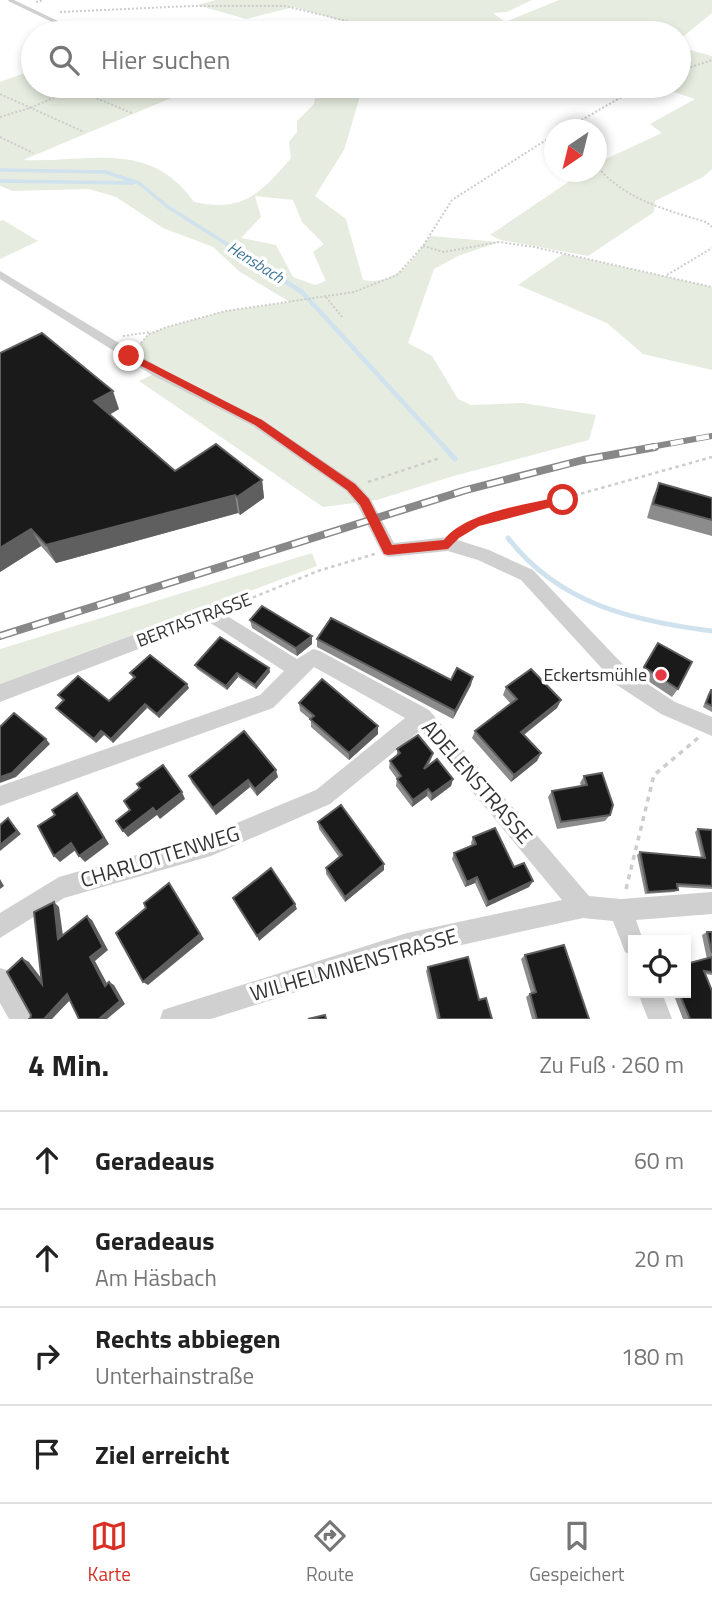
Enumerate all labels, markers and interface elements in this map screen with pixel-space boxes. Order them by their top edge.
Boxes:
search box [21,21,691,98]
text: Hier suchen [101,40,230,79]
icon: search [45,41,83,79]
north arrow [544,119,607,182]
water label: Hensbach [223,235,290,289]
route end [113,340,144,371]
route start [547,484,578,515]
street label: BERTASTRASSE [132,585,255,654]
place label: Eckertsmühle [543,661,647,688]
marker: Eckertsmühle [653,667,669,683]
street label: ADELENSTRASSE [415,712,541,851]
street label: CHARLOTTENWEG [76,817,243,895]
street label: WILHELMINENSTRASSE [246,919,461,1009]
map controls [628,935,691,998]
button: locate [628,935,691,998]
text: 4 Min. [28,1042,109,1088]
text: Zu Fuß · 260 m [540,1047,684,1082]
icon: ahead [28,1141,66,1179]
text: Geradeaus [95,1141,215,1180]
text: 60 m [634,1143,684,1178]
text: Geradeaus [95,1221,215,1260]
icon: ahead [28,1239,66,1277]
text: 20 m [634,1241,684,1276]
text: Am Häsbach [95,1260,217,1295]
text: Rechts abbiegen [95,1319,281,1358]
icon: right [28,1337,66,1375]
text: 180 m [621,1339,684,1374]
text: Unterhainstraße [95,1358,254,1393]
icon: arrive [28,1435,66,1473]
text: Ziel erreicht [95,1435,230,1474]
tab: Karte [88,1517,131,1588]
tab: Route [306,1517,354,1588]
tab: Gespeichert [529,1517,624,1588]

